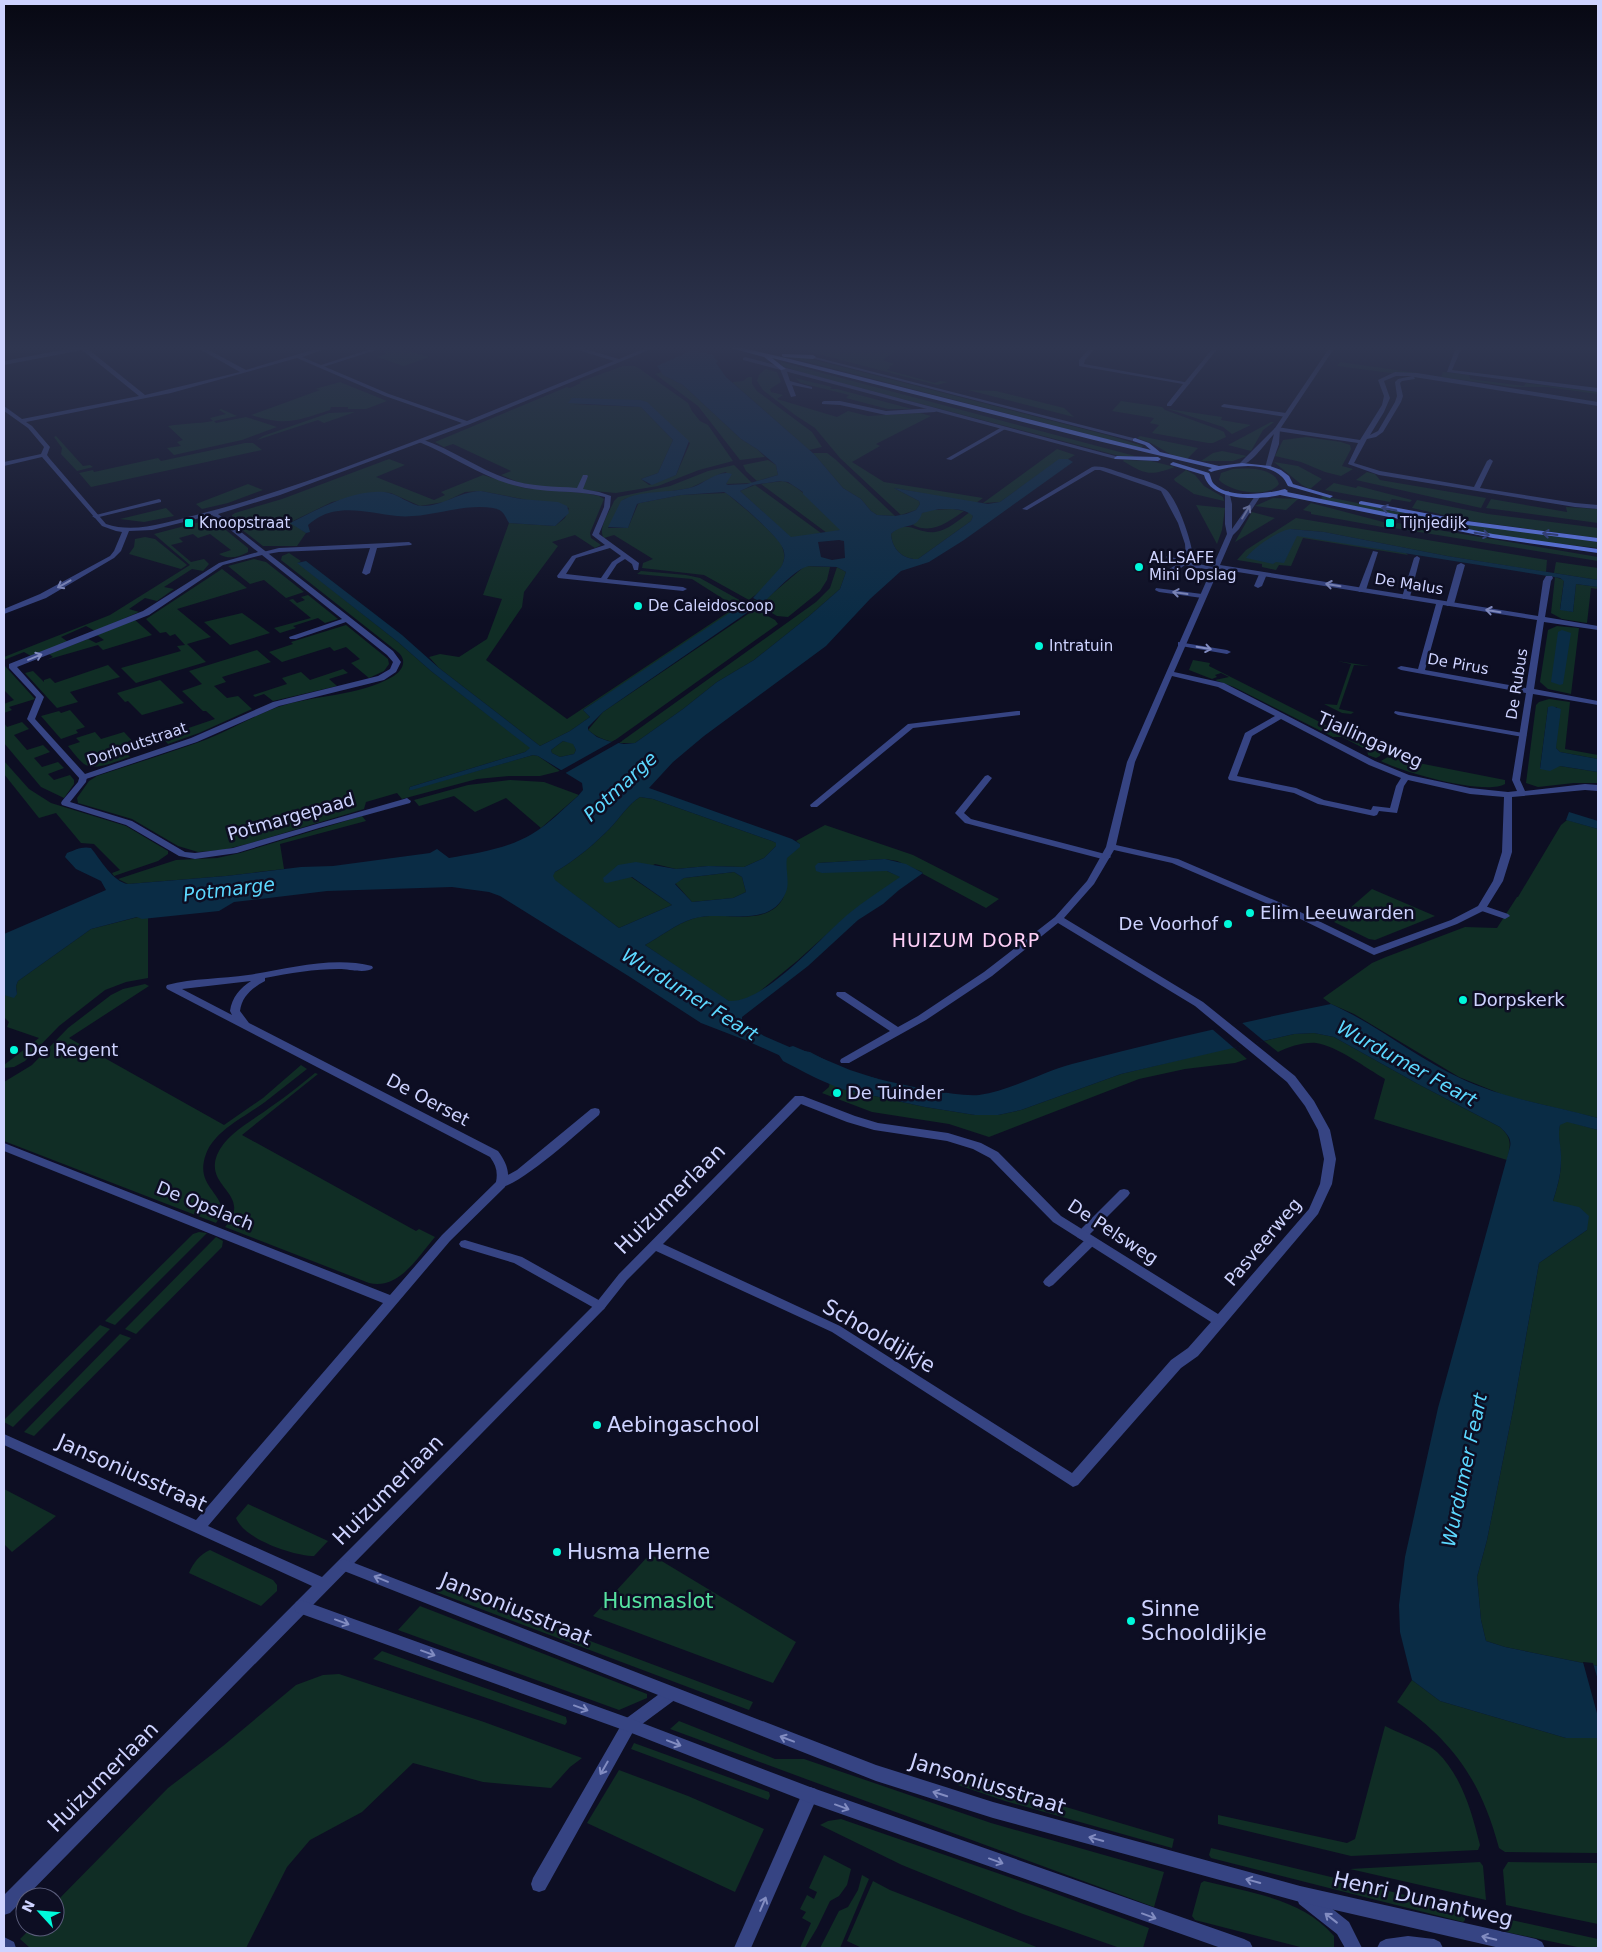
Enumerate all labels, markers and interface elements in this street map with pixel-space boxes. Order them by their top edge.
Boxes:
one-way arrow [1382,503,1398,513]
one-way arrow [1242,505,1252,519]
place label: Knoopstraat [199,514,290,532]
place label: Tijnjedijk [1399,514,1467,532]
marker: Knoopstraat [183,517,195,529]
marker: Tijnjedijk [1384,517,1396,529]
one-way arrow [1542,529,1558,539]
one-way arrow [1473,530,1489,540]
place label: ALLSAFE Mini Opslag [1149,549,1237,584]
marker: ALLSAFE Mini Opslag [1133,561,1145,573]
street label: De Malus [1373,570,1445,598]
one-way arrow [56,579,71,589]
one-way arrow [1325,580,1341,590]
one-way arrow [1173,588,1189,598]
place label: De Caleidoscoop [648,597,773,615]
marker: De Caleidoscoop [632,600,644,612]
one-way arrow [1486,606,1502,616]
place label: Intratuin [1049,637,1113,655]
marker: Intratuin [1033,640,1045,652]
one-way arrow [1196,644,1212,654]
street label: De Rubus [1503,647,1532,721]
street label: De Pirus [1426,650,1490,678]
one-way arrow [27,652,42,661]
street label: Tjallingaweg [1313,707,1426,772]
street label: Dorhoutstraat [85,718,190,770]
water label: Potmarge [579,746,661,826]
street label: Potmargepaad [225,788,357,845]
water label: Potmarge [182,872,276,906]
place label: Elim Leeuwarden [1260,902,1415,923]
marker: Elim Leeuwarden [1244,907,1256,919]
place label: De Voorhof [1119,913,1219,934]
marker: De Voorhof [1222,918,1234,930]
district label: HUIZUM DORP [892,929,1040,951]
water label: Wurdumer Feart [618,943,763,1046]
place label: Dorpskerk [1473,989,1565,1010]
marker: Dorpskerk [1457,994,1469,1006]
water label: Wurdumer Feart [1333,1015,1482,1111]
place label: De Regent [24,1039,118,1060]
marker: De Regent [8,1044,20,1056]
street label: De Oerset [383,1069,473,1130]
place label: De Tuinder [847,1082,944,1103]
marker: De Tuinder [831,1087,843,1099]
street label: Huizumerlaan [610,1139,730,1259]
street label: De Opslach [154,1177,257,1235]
street label: Pasveerweg [1220,1194,1305,1290]
street label: De Pelsweg [1064,1195,1162,1269]
street label: Schooldijkje [819,1294,939,1378]
water label: Wurdumer Feart [1437,1390,1491,1549]
place label: Aebingaschool [607,1413,760,1437]
marker: Aebingaschool [591,1419,603,1431]
street label: Jansoniusstraat [52,1428,211,1517]
street label: Huizumerlaan [328,1430,448,1550]
place label: Husma Herne [567,1540,710,1564]
marker: Husma Herne [551,1546,563,1558]
street label: Jansoniusstraat [435,1567,595,1650]
one-way arrow [374,1574,389,1584]
park label: Husmaslot [602,1589,714,1613]
place label: Sinne Schooldijkje [1141,1597,1267,1645]
marker: Sinne Schooldijkje [1125,1615,1137,1627]
one-way arrow [334,1618,349,1627]
one-way arrow [420,1649,436,1658]
one-way arrow [573,1704,589,1713]
street label: Huizumerlaan [43,1717,163,1837]
one-way arrow [780,1734,795,1743]
one-way arrow [666,1739,681,1748]
street label: Jansoniusstraat [905,1748,1069,1819]
one-way arrow [599,1760,609,1774]
one-way arrow [932,1788,948,1798]
one-way arrow [834,1803,850,1812]
one-way arrow [1088,1833,1104,1843]
one-way arrow [987,1857,1003,1866]
street label: Henri Dunantweg [1331,1867,1515,1931]
one-way arrow [1245,1876,1261,1886]
north arrow [15,1887,65,1937]
one-way arrow [758,1897,768,1912]
text: N [19,1898,38,1915]
one-way arrow [1140,1911,1156,1921]
one-way arrow [1324,1913,1337,1924]
one-way arrow [1481,1933,1497,1942]

